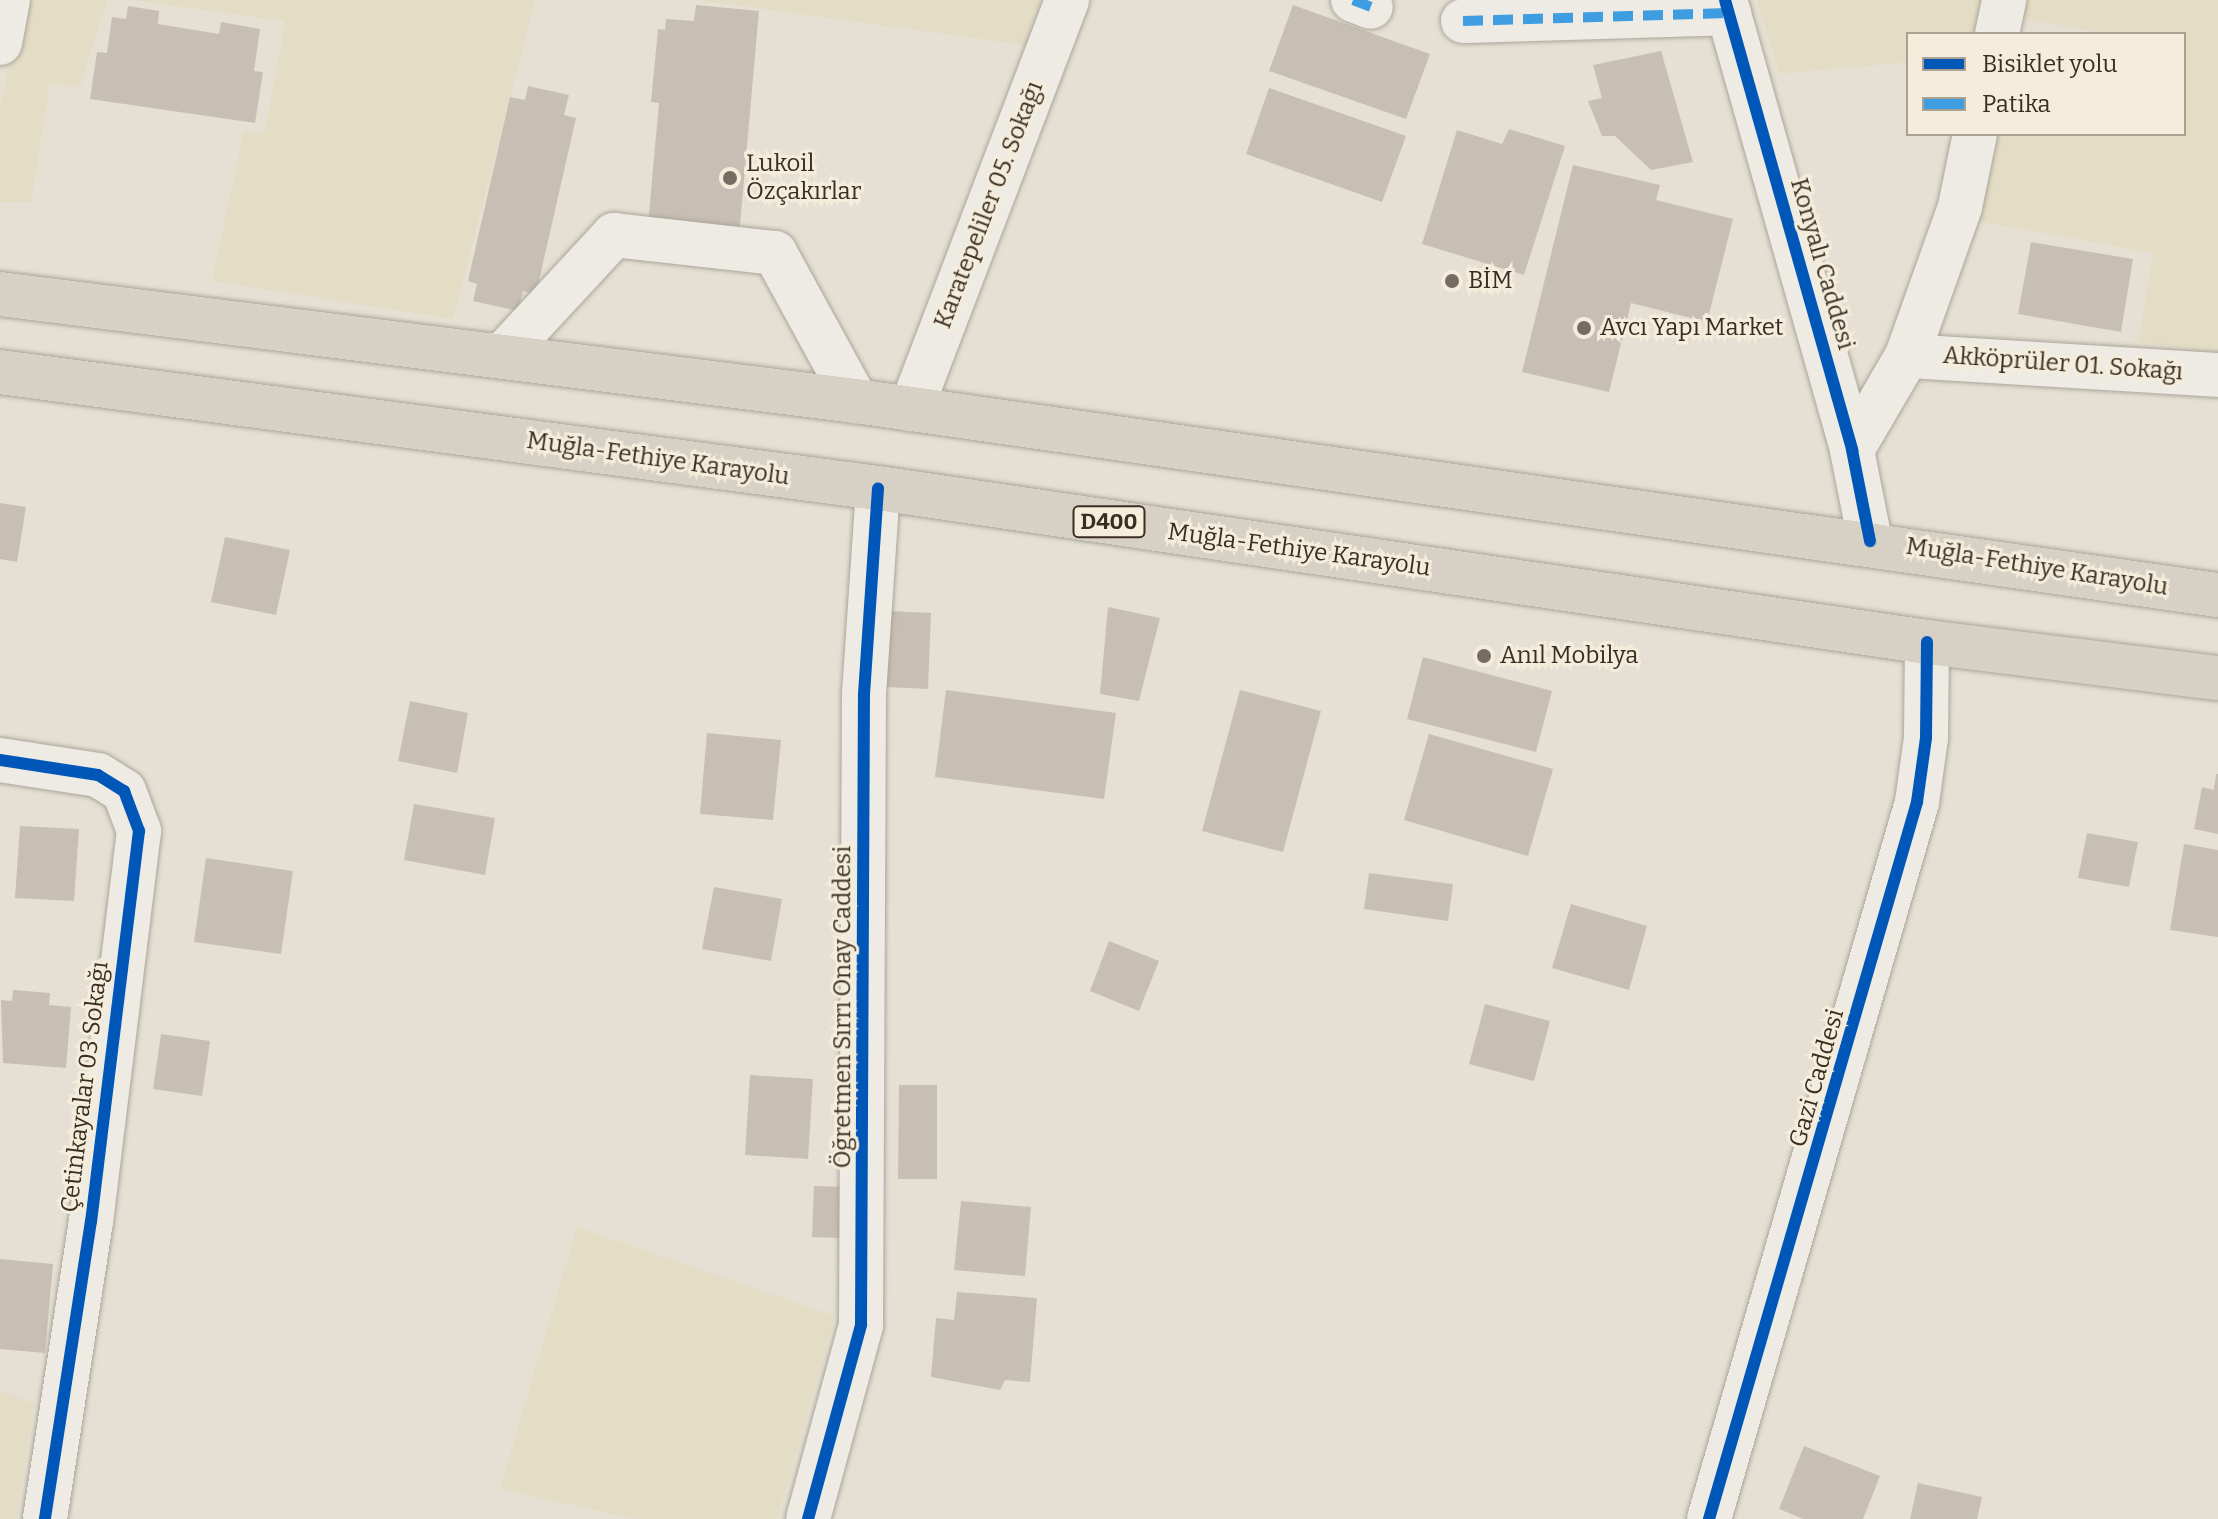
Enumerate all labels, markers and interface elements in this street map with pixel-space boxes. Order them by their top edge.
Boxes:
legend [1906,32,2186,136]
text: Bisiklet yolu [1982,50,2117,78]
street label: Karatepeliler 05. Sokağı [929,77,1049,333]
text: Patika [1982,90,2051,118]
place label: Lukoil Özçakırlar [746,150,861,206]
marker: Lukoil Özçakırlar [721,169,739,187]
street label: Konyalı Caddesi [1784,175,1860,353]
place label: BİM [1468,267,1513,295]
marker: BİM [1443,272,1461,290]
place label: Avcı Yapı Market [1600,314,1783,342]
marker: Avcı Yapı Market [1575,319,1593,337]
street label: Akköprüler 01. Sokağı [1942,341,2184,387]
street label: Muğla-Fethiye Karayolu [525,426,791,492]
road number: D400 [1071,504,1147,540]
street label: Muğla-Fethiye Karayolu [1166,517,1432,583]
street label: Muğla-Fethiye Karayolu [1904,532,2170,602]
place label: Anıl Mobilya [1500,642,1638,670]
marker: Anıl Mobilya [1475,647,1493,665]
street label: Öğretmen Sırrı Onay Caddesi [829,846,857,1168]
street label: Çetinkayalar 03 Sokağı [55,960,115,1214]
street label: Gazi Caddesi [1784,1006,1850,1150]

